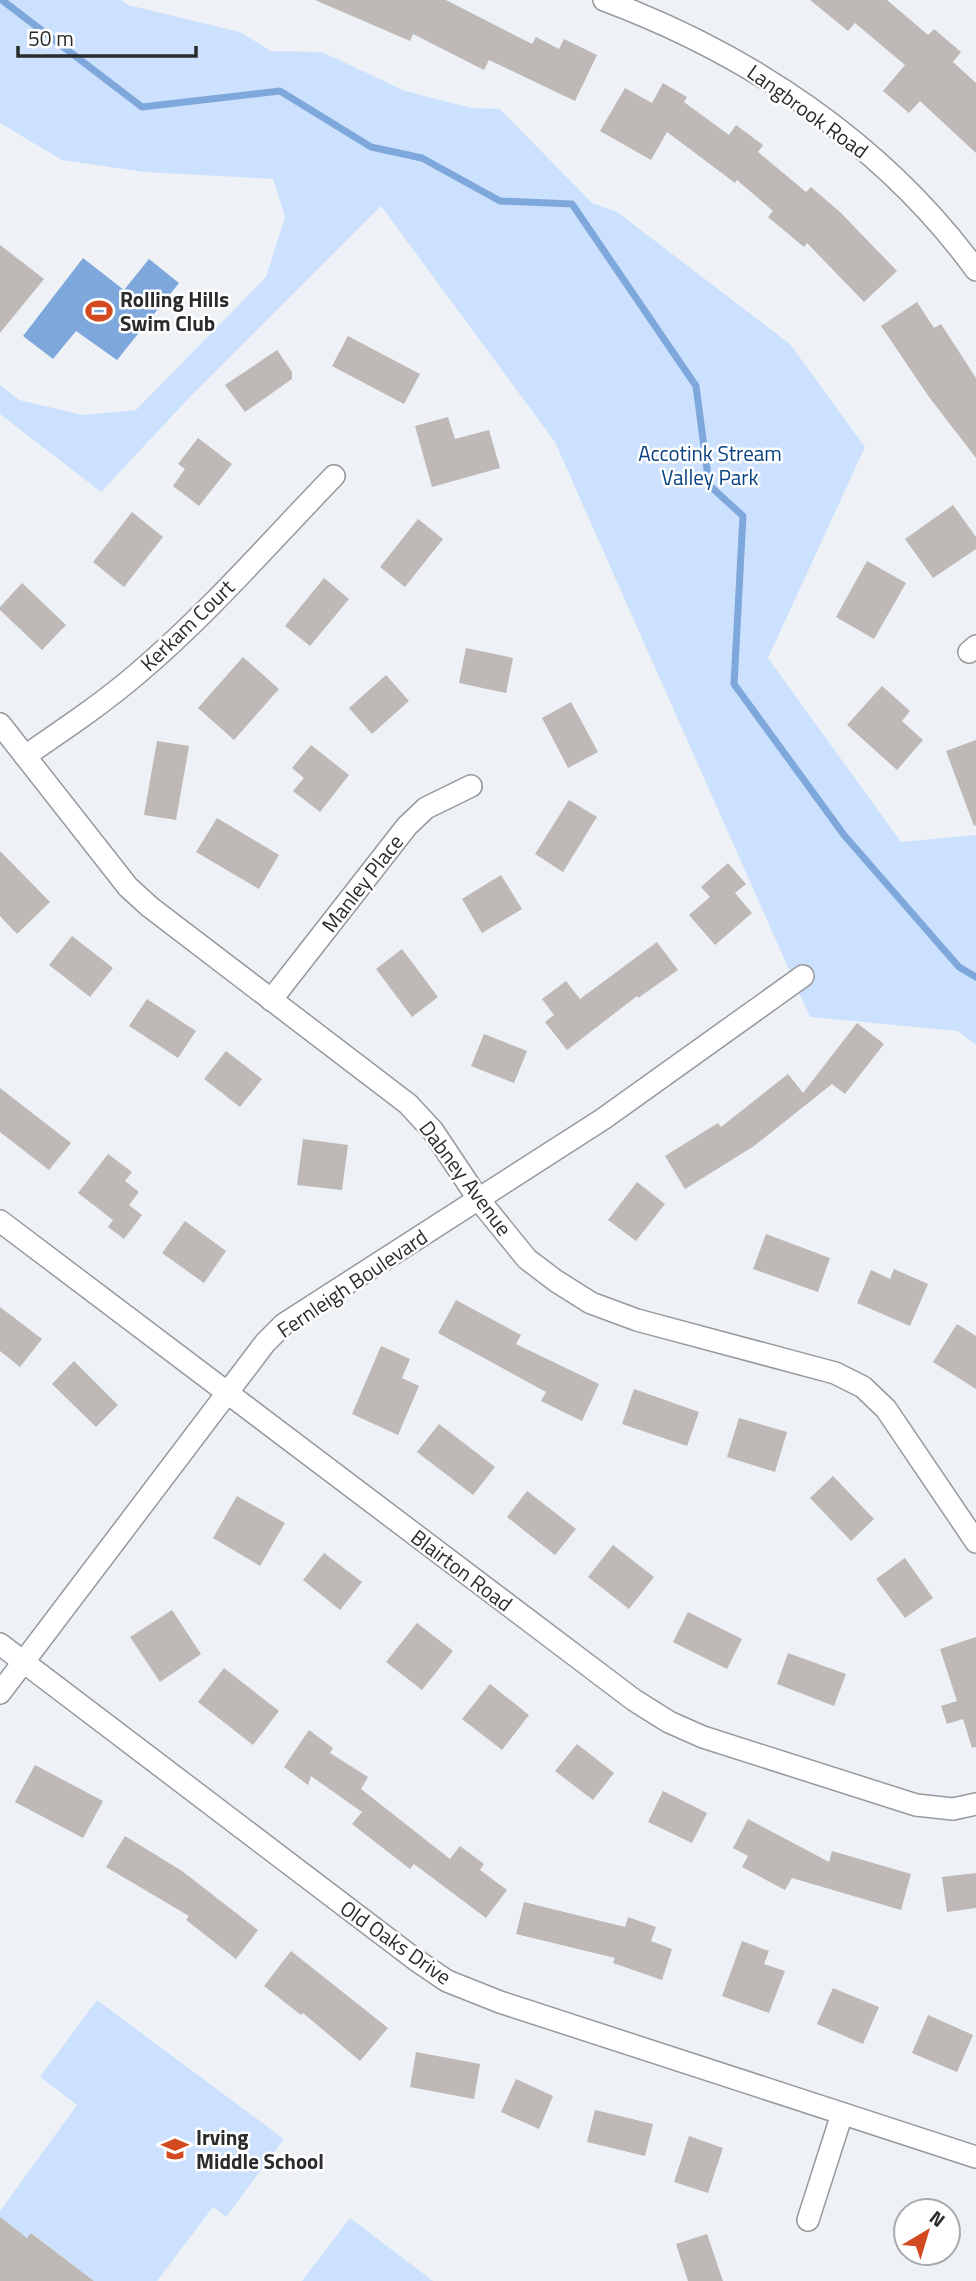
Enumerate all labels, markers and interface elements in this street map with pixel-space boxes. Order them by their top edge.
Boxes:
scale bar [18,14,196,58]
text: 50 m [28,22,74,54]
street label: Langbrook Road [741,56,875,166]
place label: Rolling Hills Swim Club [120,283,229,339]
sports icon: Rolling Hills Swim Club [84,296,114,326]
park label: Accotink Stream Valley Park [638,437,782,493]
street label: Kerkam Court [133,571,242,678]
street label: Manley Place [313,827,411,939]
street label: Dabney Avenue [412,1114,520,1242]
street label: Fernleigh Boulevard [270,1221,434,1345]
street label: Blairton Road [404,1521,520,1619]
street label: Old Oaks Drive [334,1892,458,1992]
place label: Irving Middle School [196,2121,324,2177]
school or university icon: Irving Middle School [160,2134,190,2164]
north arrow [892,2197,962,2267]
text: N [924,2203,952,2234]

